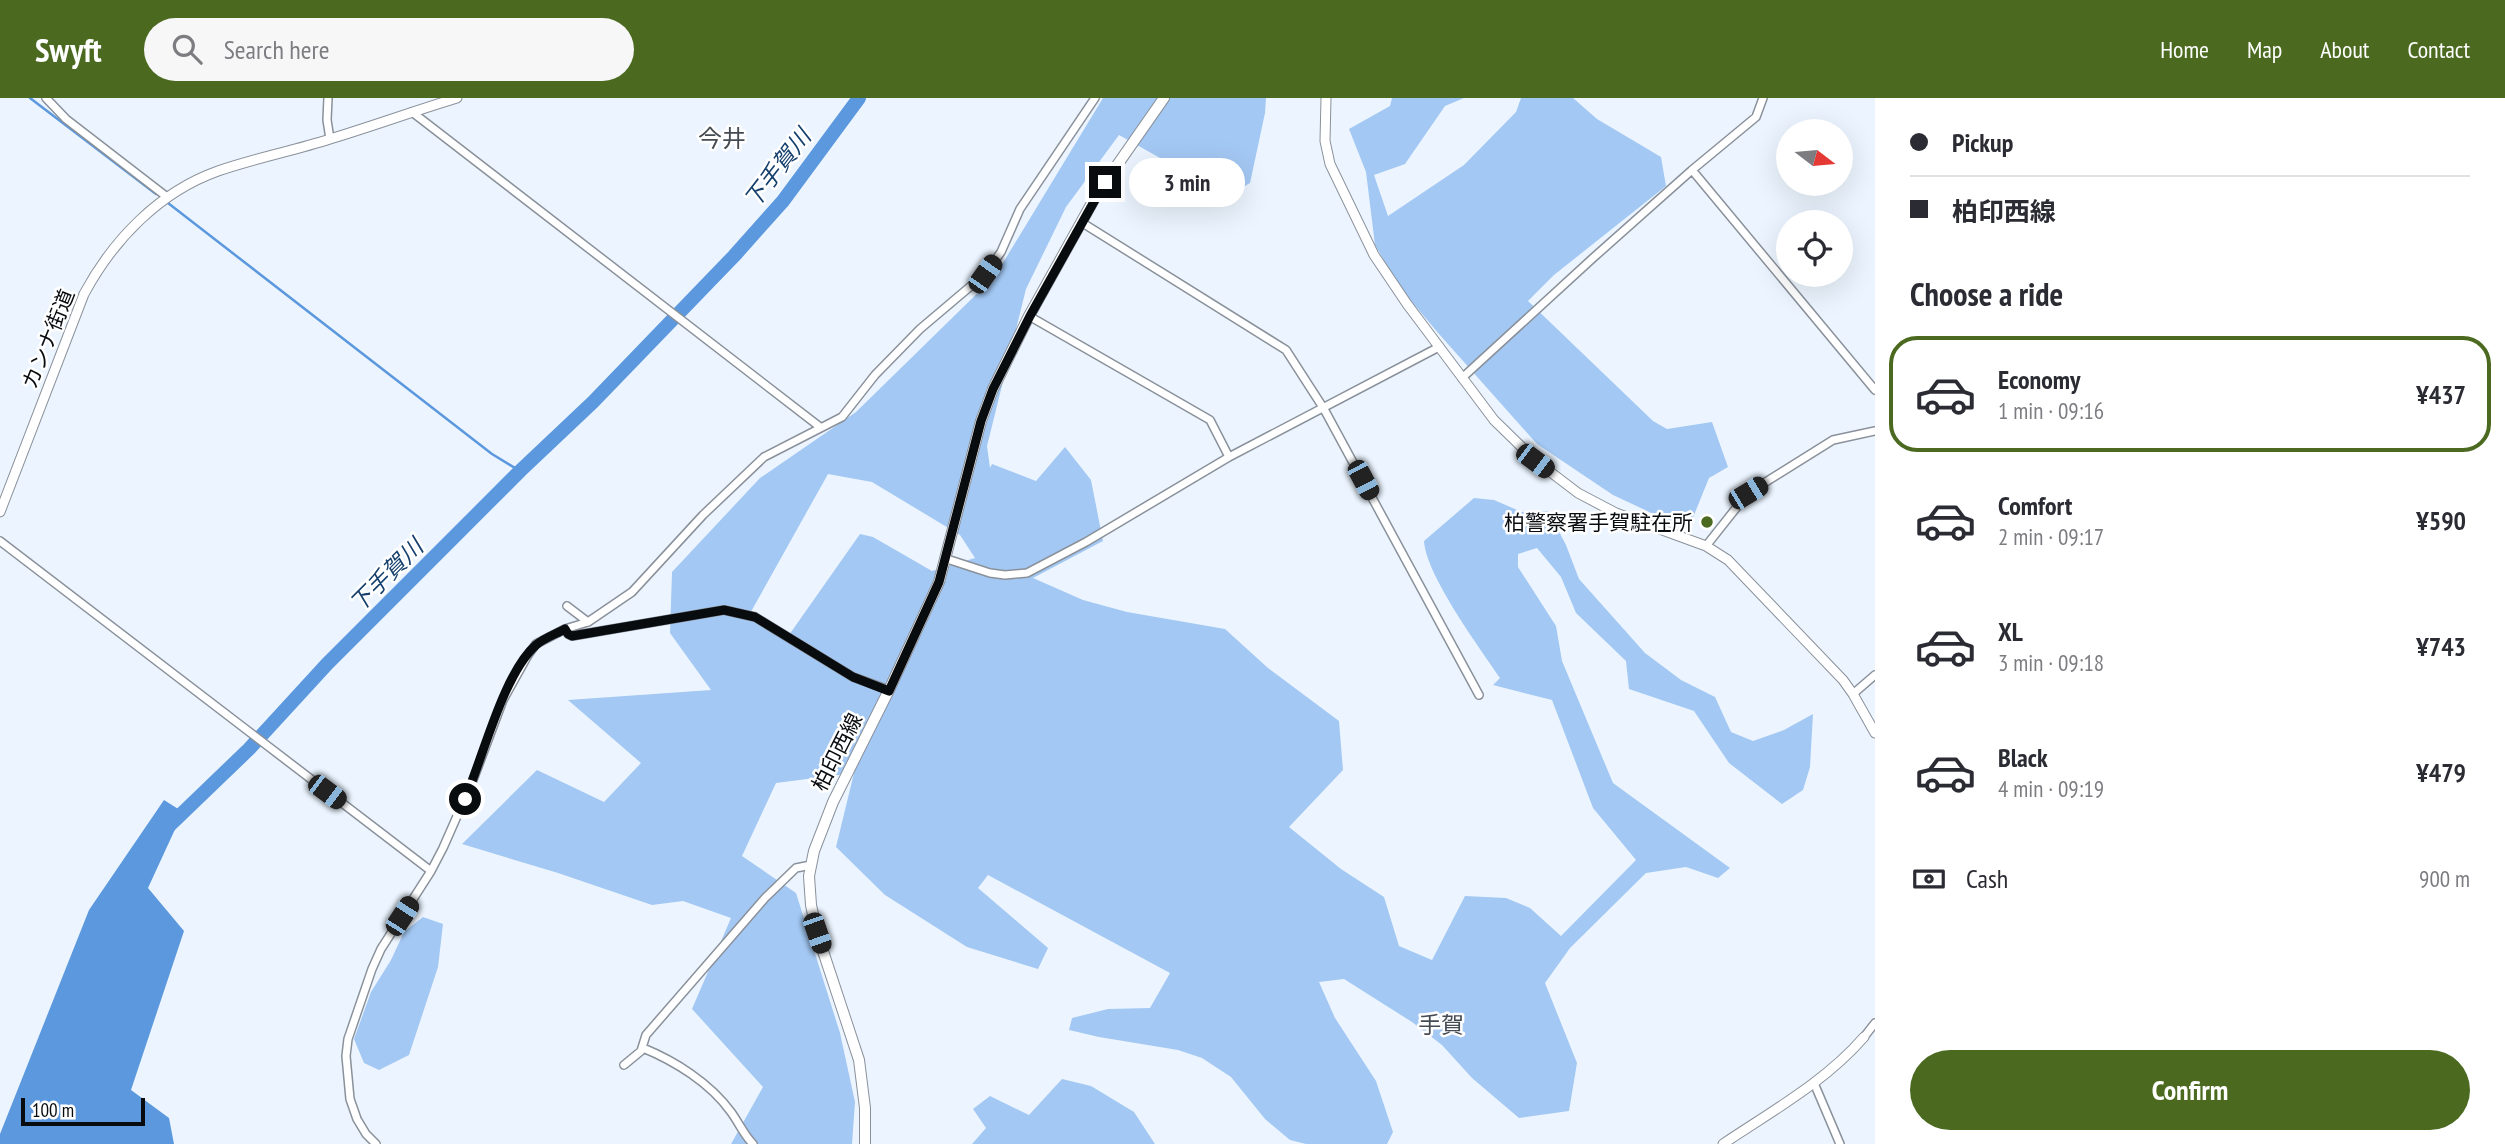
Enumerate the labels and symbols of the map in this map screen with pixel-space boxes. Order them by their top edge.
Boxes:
north arrow [1776,119,1853,196]
water label: 下手賀川 [737,120,819,213]
district label: 今井 [698,123,746,154]
callout: 3 min [1130,158,1245,206]
route end [1089,166,1121,198]
car [965,251,1006,297]
street label: カンナ街道 [16,285,80,393]
car [1512,440,1559,482]
car [1344,457,1383,503]
car [1725,473,1772,513]
place label: 柏警察署手賀駐在所 [1504,509,1693,536]
marker: 柏警察署手賀駐在所 [1699,514,1715,530]
water label: 下手賀川 [343,530,431,618]
street label: 柏印西線 [806,708,868,796]
car [304,771,351,813]
route start [449,783,481,815]
car [382,893,423,939]
car [801,910,834,956]
district label: 手賀 [1418,1010,1464,1039]
scale bar [21,1095,145,1127]

